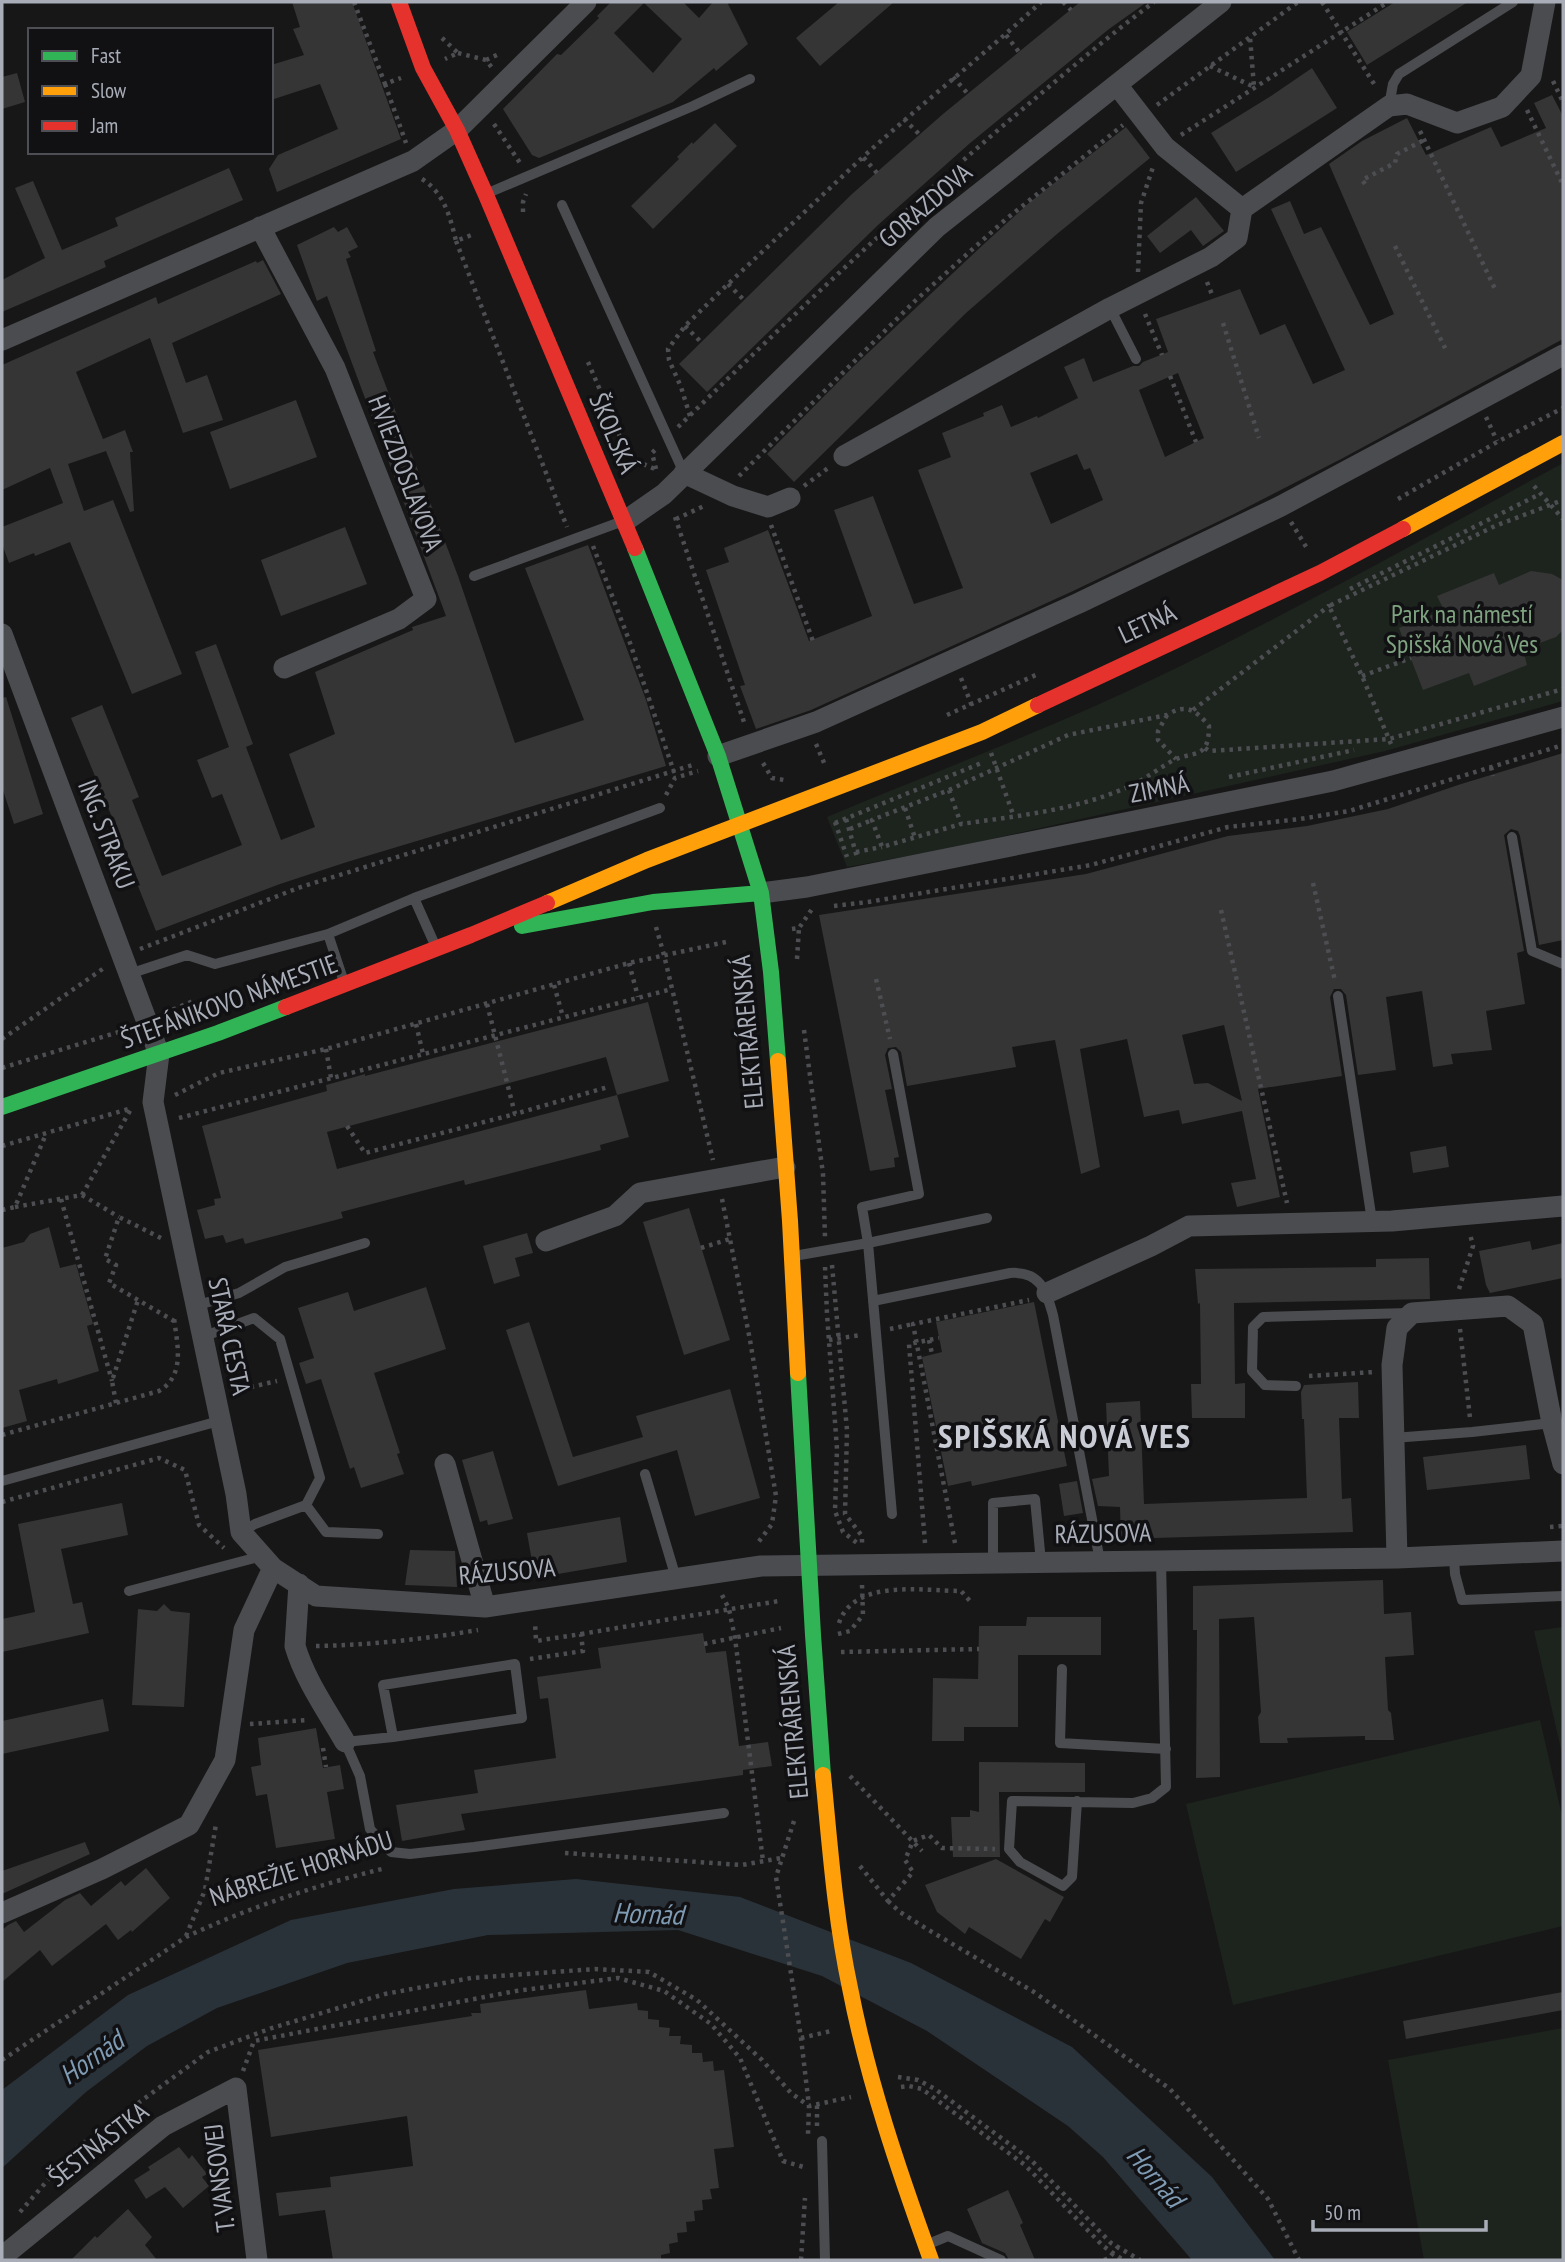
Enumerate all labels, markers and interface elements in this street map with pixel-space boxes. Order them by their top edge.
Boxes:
legend [28,28,273,154]
text: Fast [91,42,121,69]
text: Slow [91,77,127,104]
text: Jam [90,112,118,139]
street label: GORAZDOVA [872,155,979,255]
street label: ŠKOLSKÁ [582,388,646,479]
street label: HVIEZDOSLAVOVA [361,390,451,556]
street label: LETNÁ [1113,595,1182,651]
park label: Park na námestí Spišská Nová Ves [1386,597,1538,660]
street label: ZIMNÁ [1126,766,1192,810]
street label: ING. STRAKU [71,775,143,893]
street label: ŠTEFÁNIKOVO NÁMESTIE [116,946,342,1056]
street label: ELEKTRÁRENSKÁ [724,953,770,1110]
street label: STARÁ CESTA [201,1274,259,1398]
district label: SPIŠSKÁ NOVÁ VES [938,1414,1192,1457]
street label: RÁZUSOVA [1054,1516,1152,1550]
street label: RÁZUSOVA [457,1550,557,1592]
street label: ELEKTRÁRENSKÁ [769,1643,815,1800]
street label: NÁBREŽIE HORNÁDU [205,1823,397,1913]
water label: Hornád [612,1893,688,1933]
water label: Hornád [52,2019,134,2092]
street label: ŠESTNÁSTKA [41,2094,155,2193]
street label: T. VANSOVEJ [196,2122,242,2234]
water label: Hornád [1119,2137,1196,2218]
scale bar [1313,2188,1486,2232]
text: 50 m [1324,2199,1361,2226]

